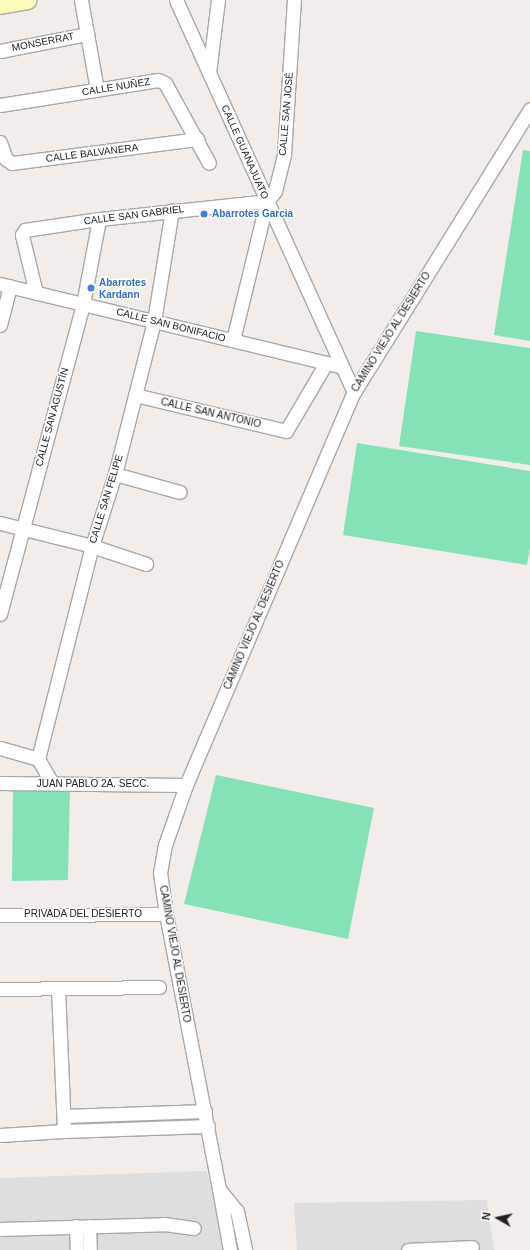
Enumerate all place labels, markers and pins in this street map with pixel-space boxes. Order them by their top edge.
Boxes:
place label: Abarrotes Garcia [212,208,293,220]
marker: Abarrotes Garcia [199,209,209,219]
place label: Abarrotes Kardann [99,276,146,300]
marker: Abarrotes Kardann [86,283,96,293]

